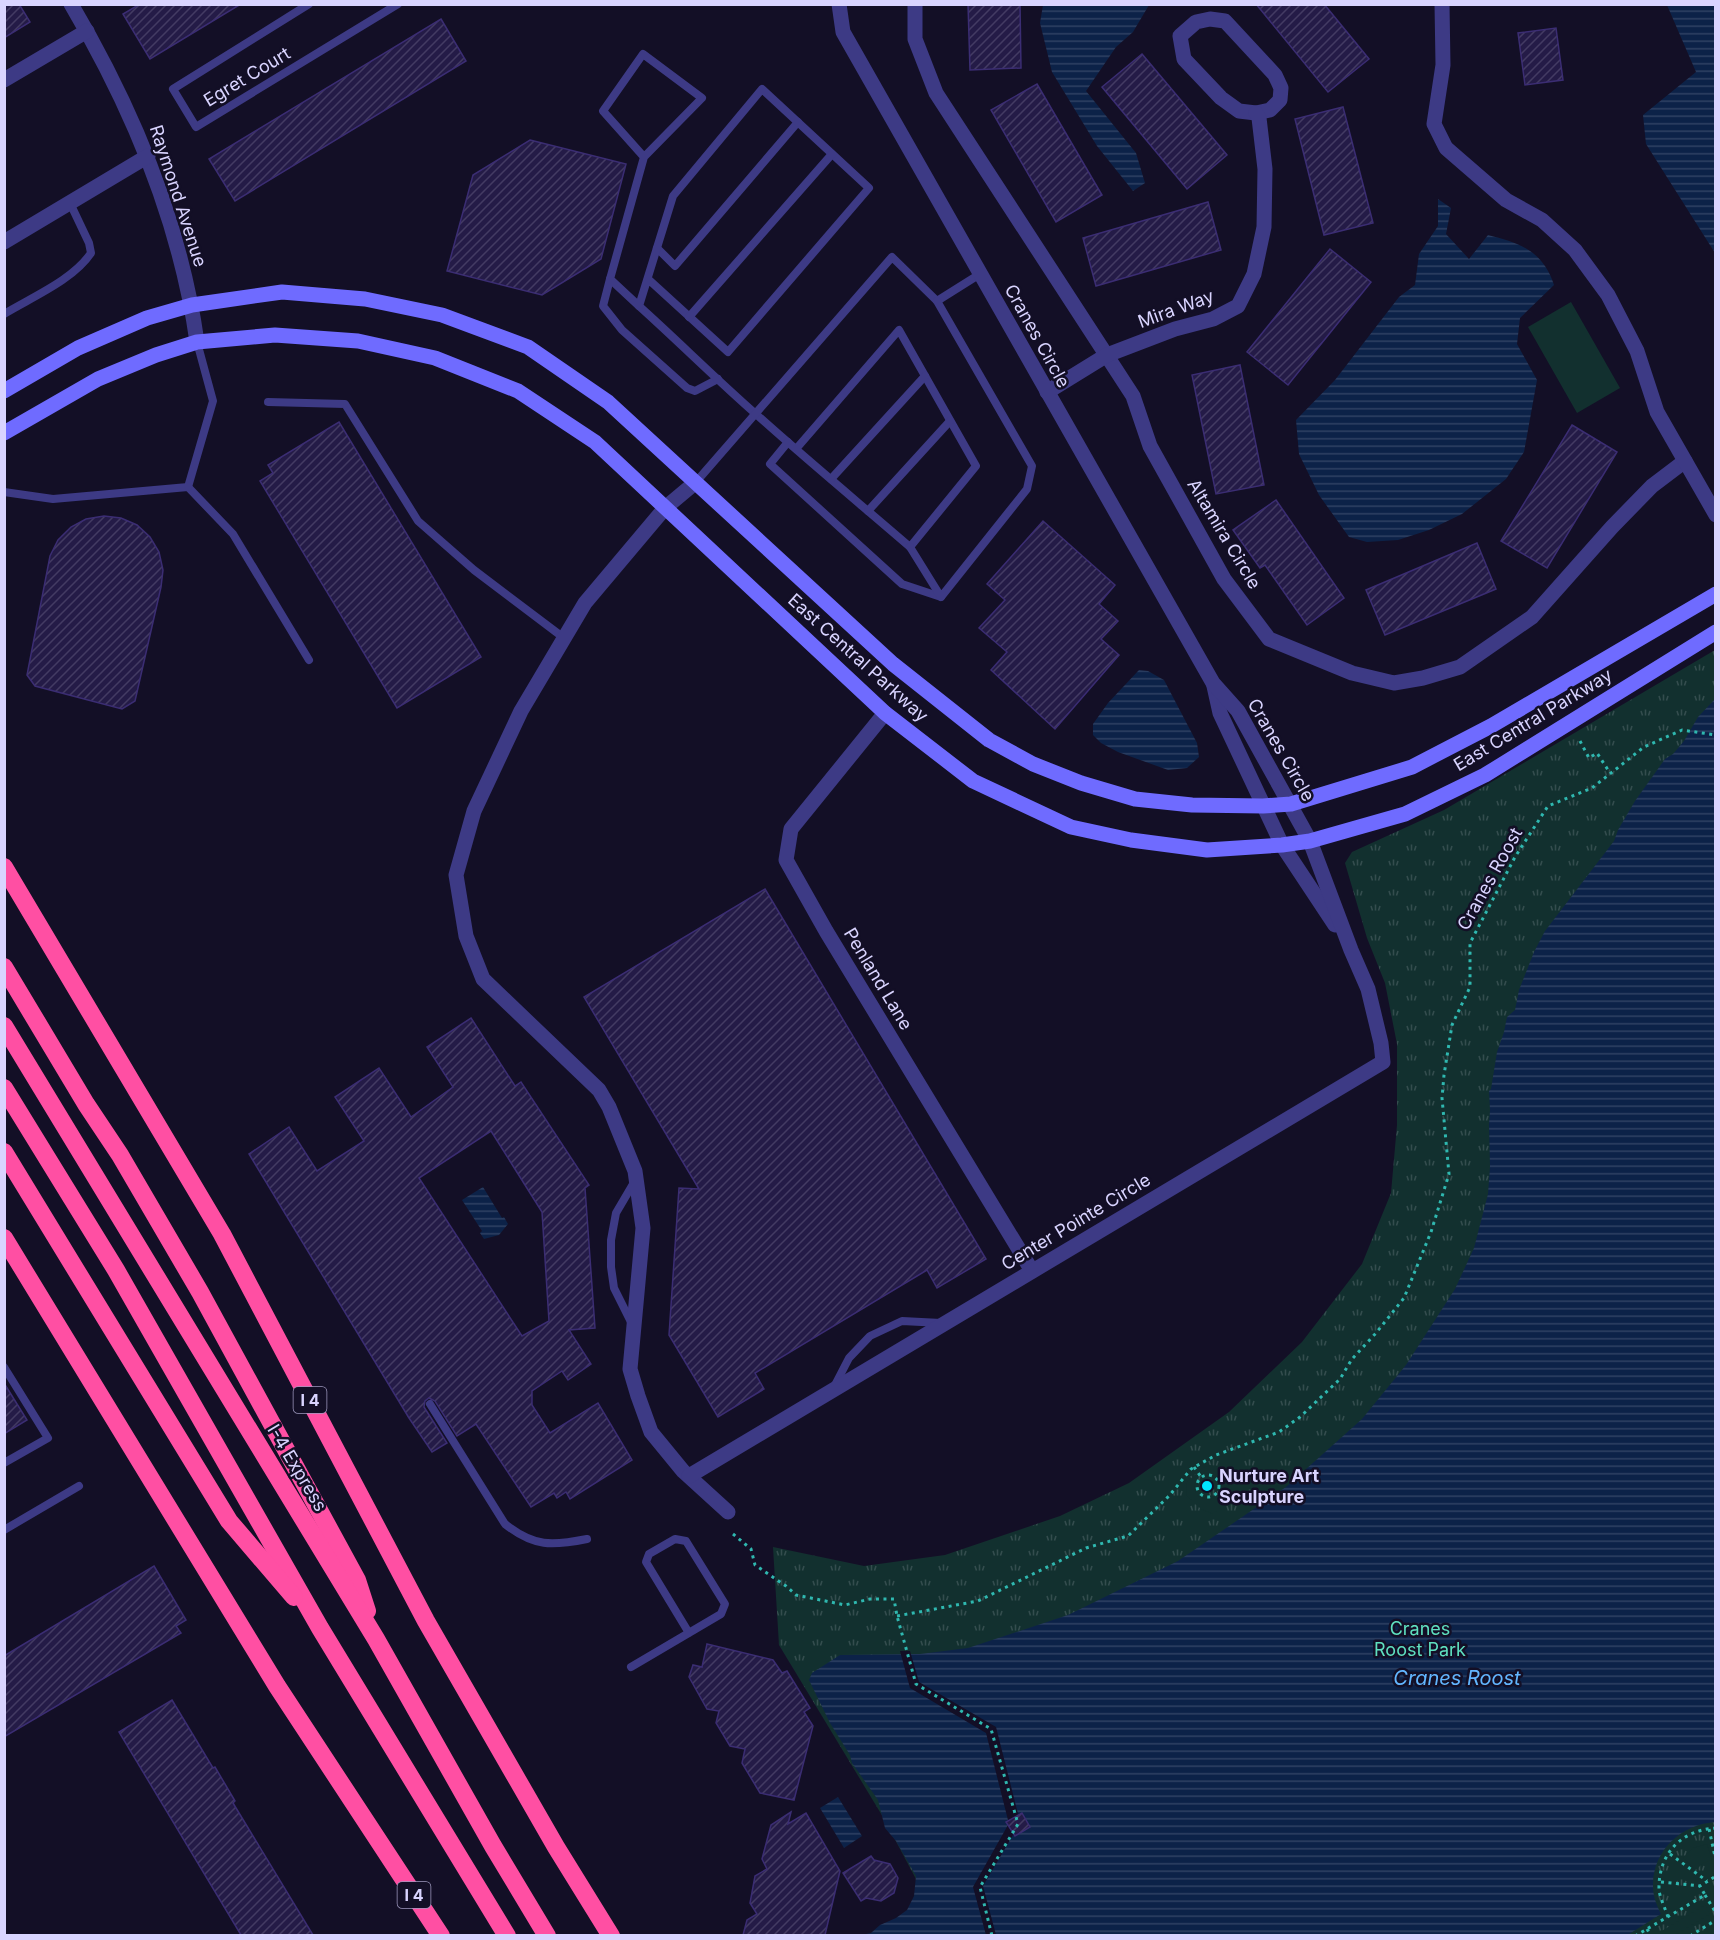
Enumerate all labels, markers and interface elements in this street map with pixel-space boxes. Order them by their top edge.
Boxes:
street label: Egret Court [200,42,294,111]
street label: Raymond Avenue [146,122,211,269]
street label: Cranes Circle [1000,280,1074,391]
street label: Mira Way [1135,285,1217,332]
street label: Altamira Circle [1183,475,1265,592]
street label: East Central Parkway [784,589,933,726]
street label: East Central Parkway [1450,664,1616,775]
street label: Cranes Circle [1244,695,1319,805]
street label: Cranes Roost [1453,824,1526,934]
street label: Penland Lane [840,924,917,1033]
street label: Center Pointe Circle [998,1169,1154,1274]
road number: I 4 [294,1387,326,1413]
street label: I-4 Express [263,1421,332,1515]
place label: Nurture Art Sculpture [1219,1465,1319,1507]
marker: Nurture Art Sculpture [1200,1479,1214,1493]
park label: Cranes Roost Park [1374,1618,1466,1660]
water label: Cranes Roost [1393,1666,1521,1690]
road number: I 4 [398,1882,430,1908]

